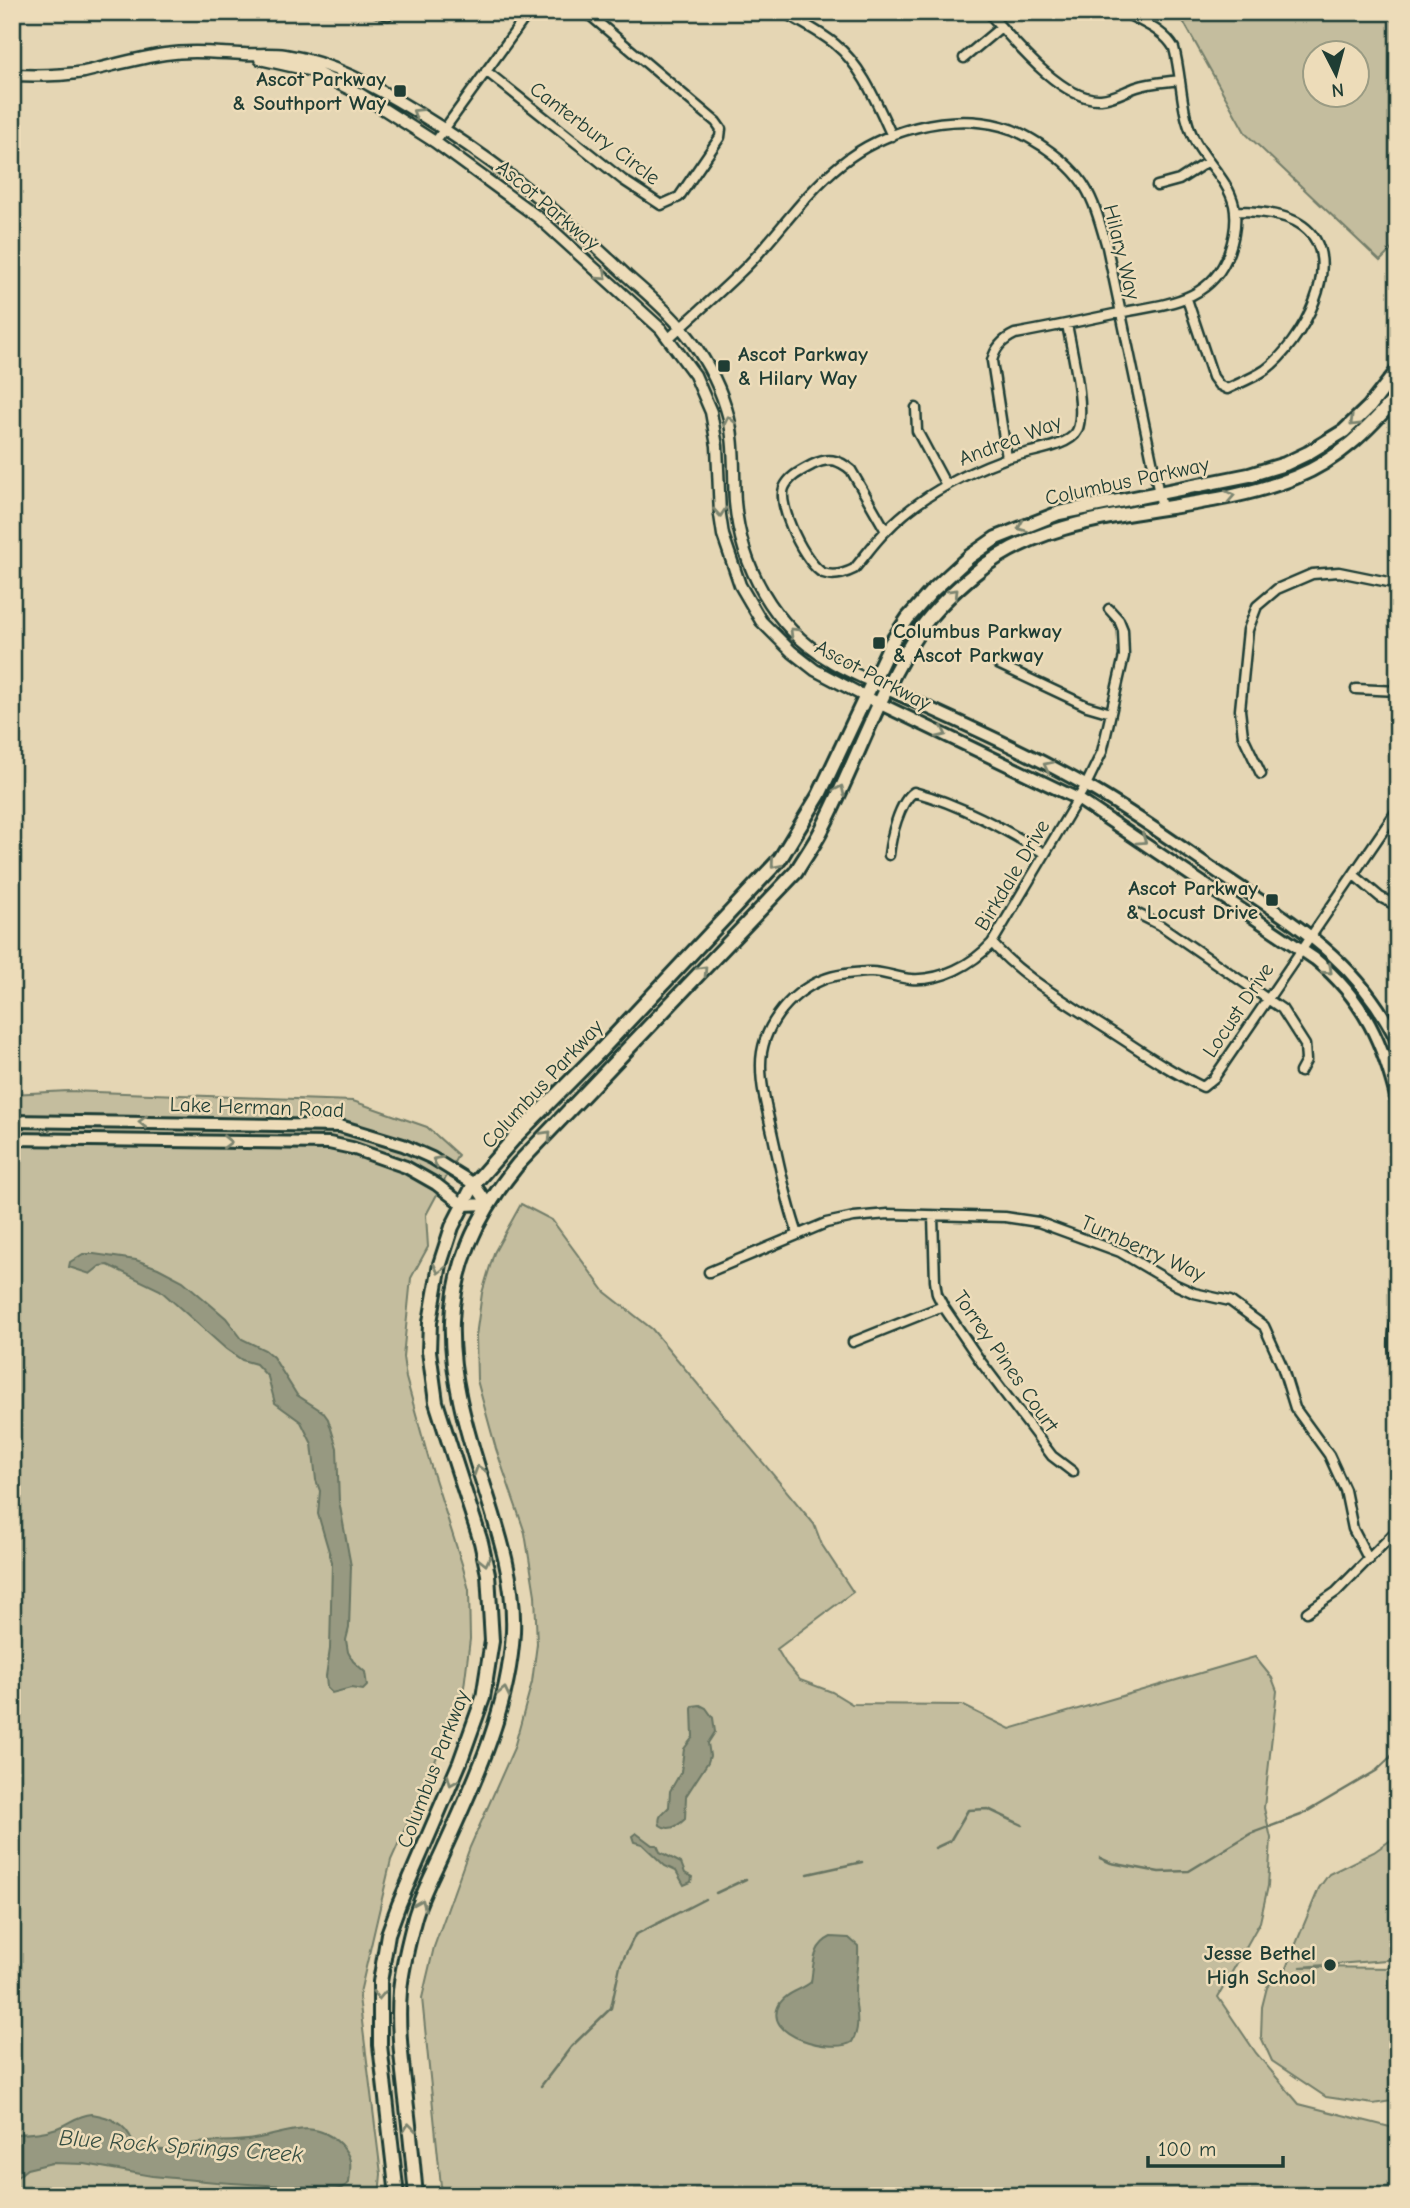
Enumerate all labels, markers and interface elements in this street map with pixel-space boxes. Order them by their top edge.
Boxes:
north arrow [1302,38,1372,108]
place label: Ascot Parkway & Southport Way [233,67,386,115]
street label: Canterbury Circle [525,76,665,190]
text: N [1330,78,1345,101]
marker: Ascot Parkway & Southport Way [392,83,408,99]
one-way arrow [412,108,425,121]
street label: Ascot Parkway [491,155,605,256]
street label: Hilary Way [1099,202,1146,303]
one-way arrow [595,268,608,281]
place label: Ascot Parkway & Hilary Way [738,342,868,390]
marker: Ascot Parkway & Hilary Way [716,358,732,374]
street label: Andrea Way [955,409,1065,471]
one-way arrow [1349,413,1362,426]
one-way arrow [723,416,738,428]
street label: Columbus Parkway [1043,452,1212,510]
one-way arrow [1224,489,1236,504]
one-way arrow [713,506,728,517]
one-way arrow [1017,518,1029,532]
one-way arrow [945,589,958,602]
place label: Columbus Parkway & Ascot Parkway [893,619,1062,667]
one-way arrow [790,627,803,640]
street label: Ascot Parkway [811,634,935,716]
marker: Columbus Parkway & Ascot Parkway [871,635,887,651]
one-way arrow [935,725,947,739]
one-way arrow [1043,761,1055,775]
one-way arrow [832,785,846,797]
street label: Birkdale Drive [969,815,1055,935]
one-way arrow [1134,832,1147,844]
one-way arrow [771,855,783,868]
place label: Ascot Parkway & Locust Drive [1126,876,1258,924]
marker: Ascot Parkway & Locust Drive [1264,892,1280,908]
street label: Locust Drive [1198,958,1278,1062]
one-way arrow [1320,962,1333,974]
one-way arrow [695,965,708,978]
street label: Columbus Parkway [476,1014,608,1153]
street label: Lake Herman Road [169,1092,345,1122]
one-way arrow [137,1115,148,1130]
one-way arrow [538,1130,551,1143]
one-way arrow [223,1134,233,1150]
one-way arrow [432,1156,445,1169]
street label: Turnberry Way [1077,1210,1209,1286]
one-way arrow [433,1263,447,1275]
street label: Torrey Pines Court [948,1286,1064,1437]
one-way arrow [473,1464,487,1477]
one-way arrow [477,1555,492,1567]
street label: Columbus Parkway [392,1686,474,1851]
one-way arrow [496,1687,511,1699]
one-way arrow [446,1775,460,1787]
one-way arrow [412,1898,426,1910]
place label: Jesse Bethel High School [1204,1941,1316,1989]
marker: Jesse Bethel High School [1322,1957,1338,1973]
one-way arrow [371,1991,387,2001]
one-way arrow [402,2122,417,2134]
water label: Blue Rock Springs Creek [58,2124,305,2168]
scale bar [1148,2124,1282,2168]
text: 100 m [1158,2137,1216,2161]

